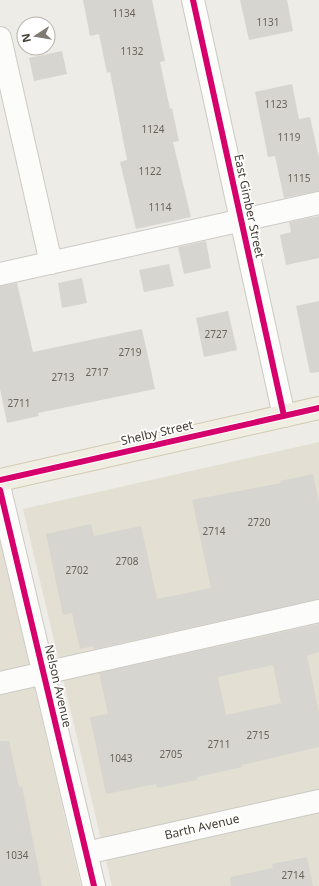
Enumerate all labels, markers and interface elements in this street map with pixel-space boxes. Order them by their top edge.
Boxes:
house number: 1134 [113,6,136,20]
house number: 1131 [257,15,279,29]
north arrow [16,16,56,56]
text: N [17,32,34,44]
house number: 1132 [121,44,144,58]
house number: 1123 [265,97,288,111]
house number: 1124 [142,122,165,136]
house number: 1119 [278,130,301,144]
street label: East Gimber Street [230,153,269,260]
house number: 1122 [139,164,162,178]
house number: 1115 [288,171,311,185]
house number: 1114 [149,200,172,214]
house number: 2727 [205,327,228,341]
house number: 2719 [119,345,142,359]
house number: 2717 [86,365,109,379]
house number: 2713 [52,370,75,384]
house number: 2711 [8,396,30,410]
street label: Shelby Street [119,416,195,449]
house number: 2720 [248,515,271,529]
house number: 2714 [203,524,226,538]
house number: 2708 [116,554,139,568]
house number: 2702 [66,563,89,577]
street label: Nelson Avenue [41,643,76,729]
house number: 2715 [247,728,270,742]
house number: 2711 [208,737,230,751]
house number: 2705 [160,747,183,761]
house number: 1043 [110,751,133,765]
street label: Barth Avenue [163,810,241,843]
house number: 1034 [6,848,29,862]
house number: 2714 [282,868,305,882]

